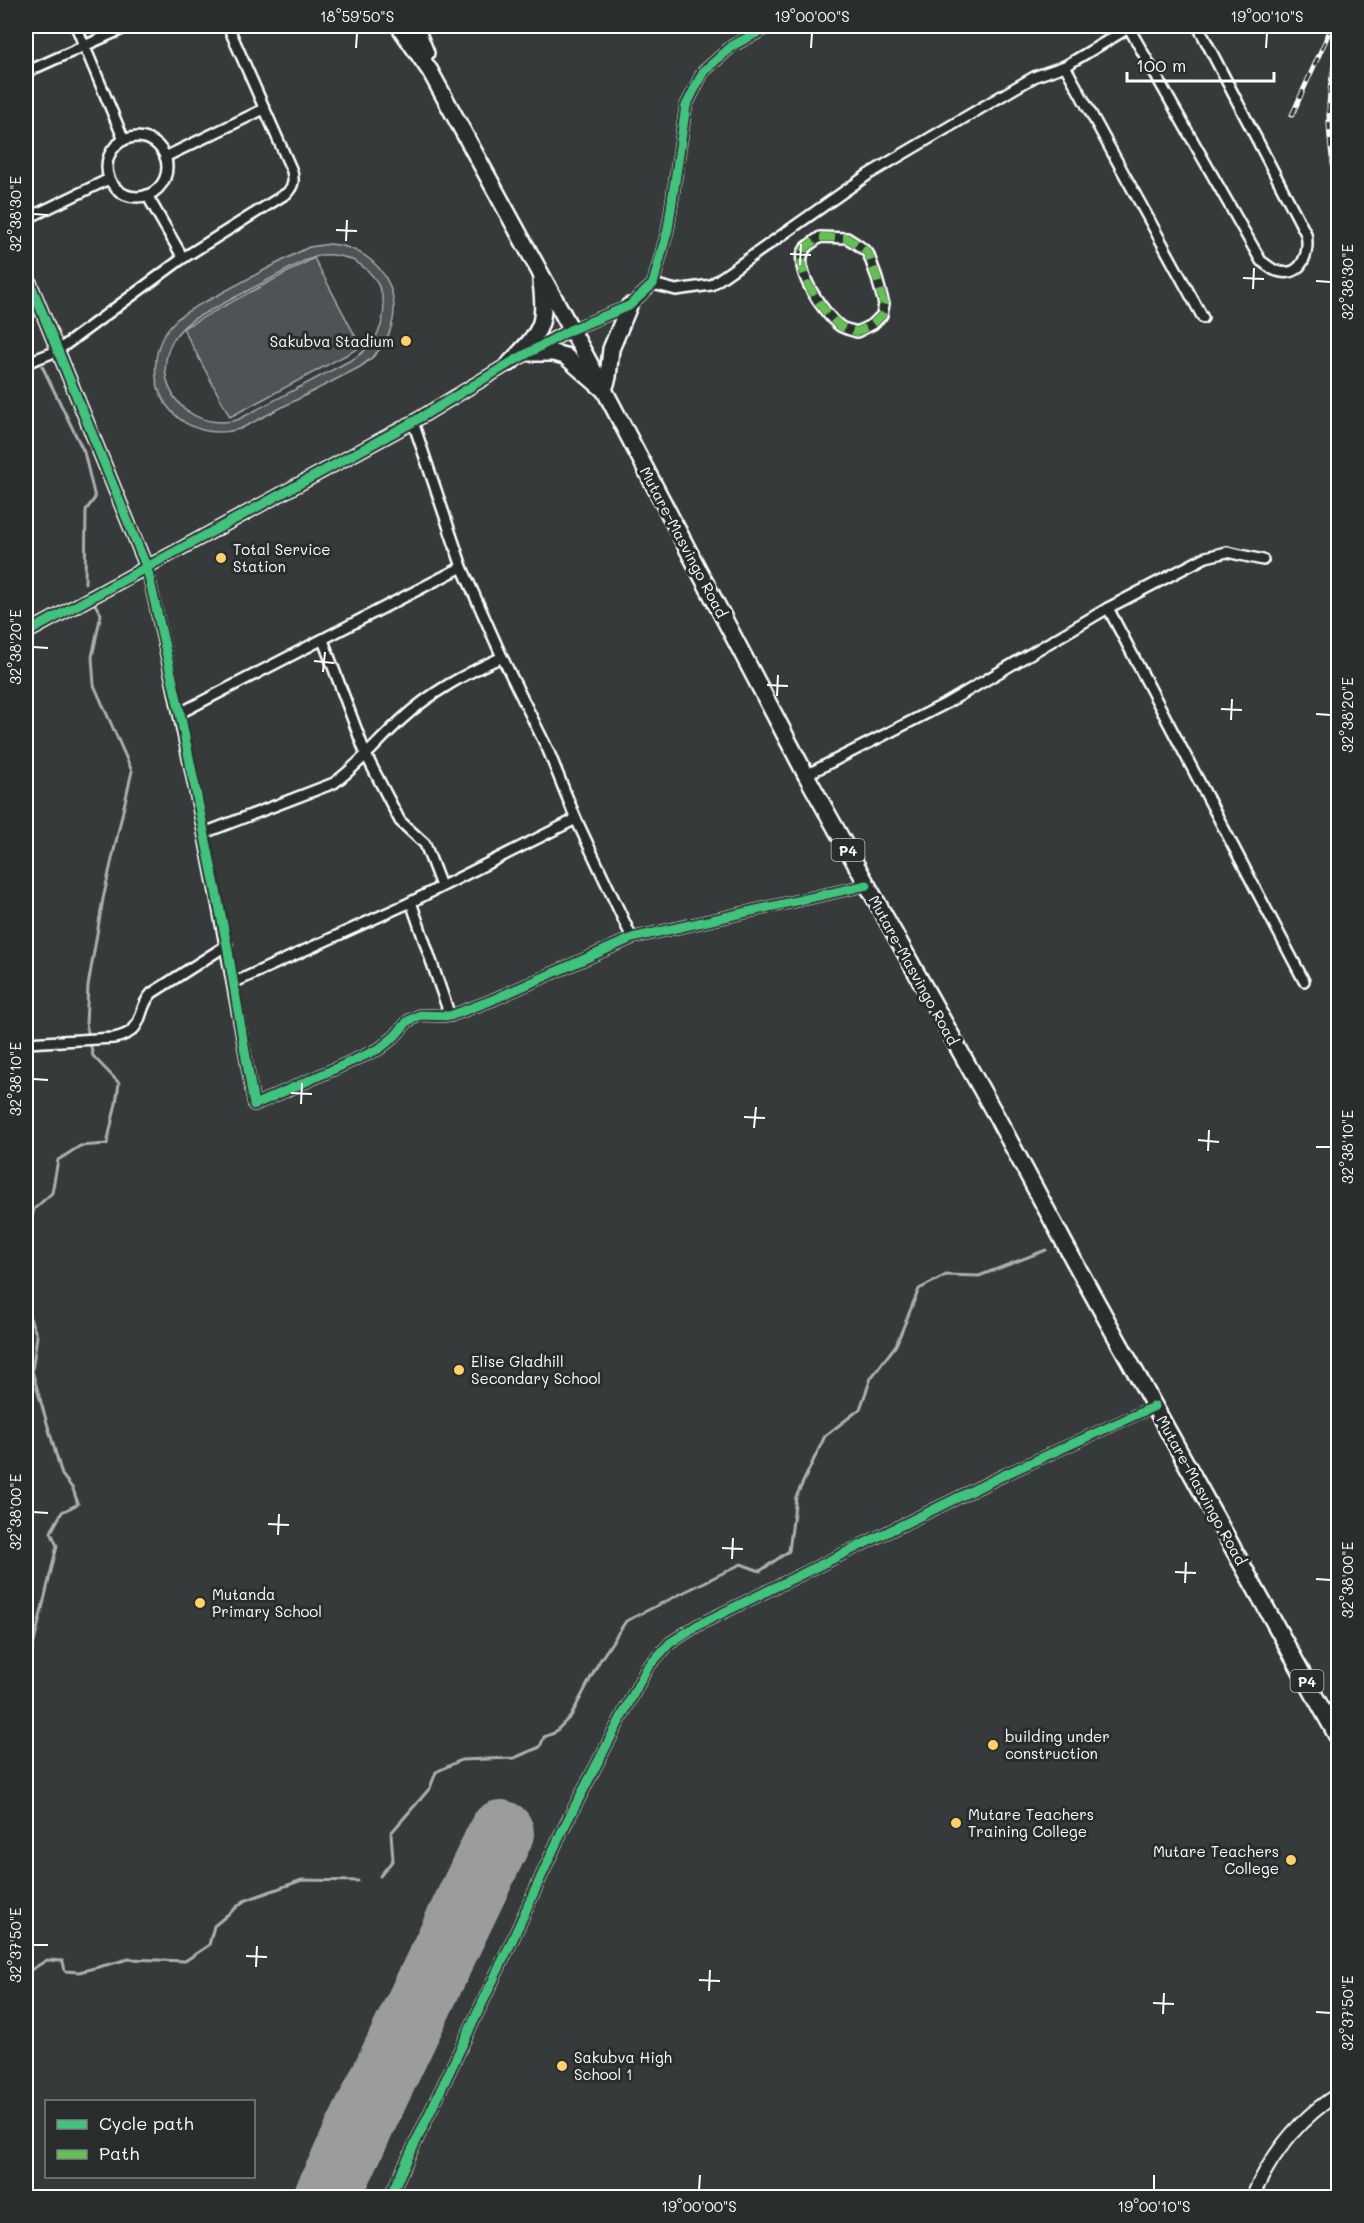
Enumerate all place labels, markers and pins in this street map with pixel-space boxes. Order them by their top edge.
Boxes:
place label: Sakubva Stadium [270,331,394,351]
marker: Sakubva Stadium [399,334,413,348]
place label: Total Service Station [233,539,331,576]
marker: Total Service Station [214,551,228,565]
place label: Elise Gladhill Secondary School [471,1351,601,1388]
marker: Elise Gladhill Secondary School [452,1363,466,1377]
place label: Mutanda Primary School [212,1584,322,1621]
marker: Mutanda Primary School [193,1596,207,1610]
place label: building under construction [1005,1726,1110,1763]
marker: building under construction [986,1738,1000,1752]
place label: Mutare Teachers Training College [968,1804,1094,1841]
marker: Mutare Teachers Training College [949,1816,963,1830]
place label: Mutare Teachers College [1153,1841,1279,1878]
marker: Mutare Teachers College [1284,1853,1298,1867]
place label: Sakubva High School 1 [574,2047,672,2084]
marker: Sakubva High School 1 [555,2059,569,2073]

